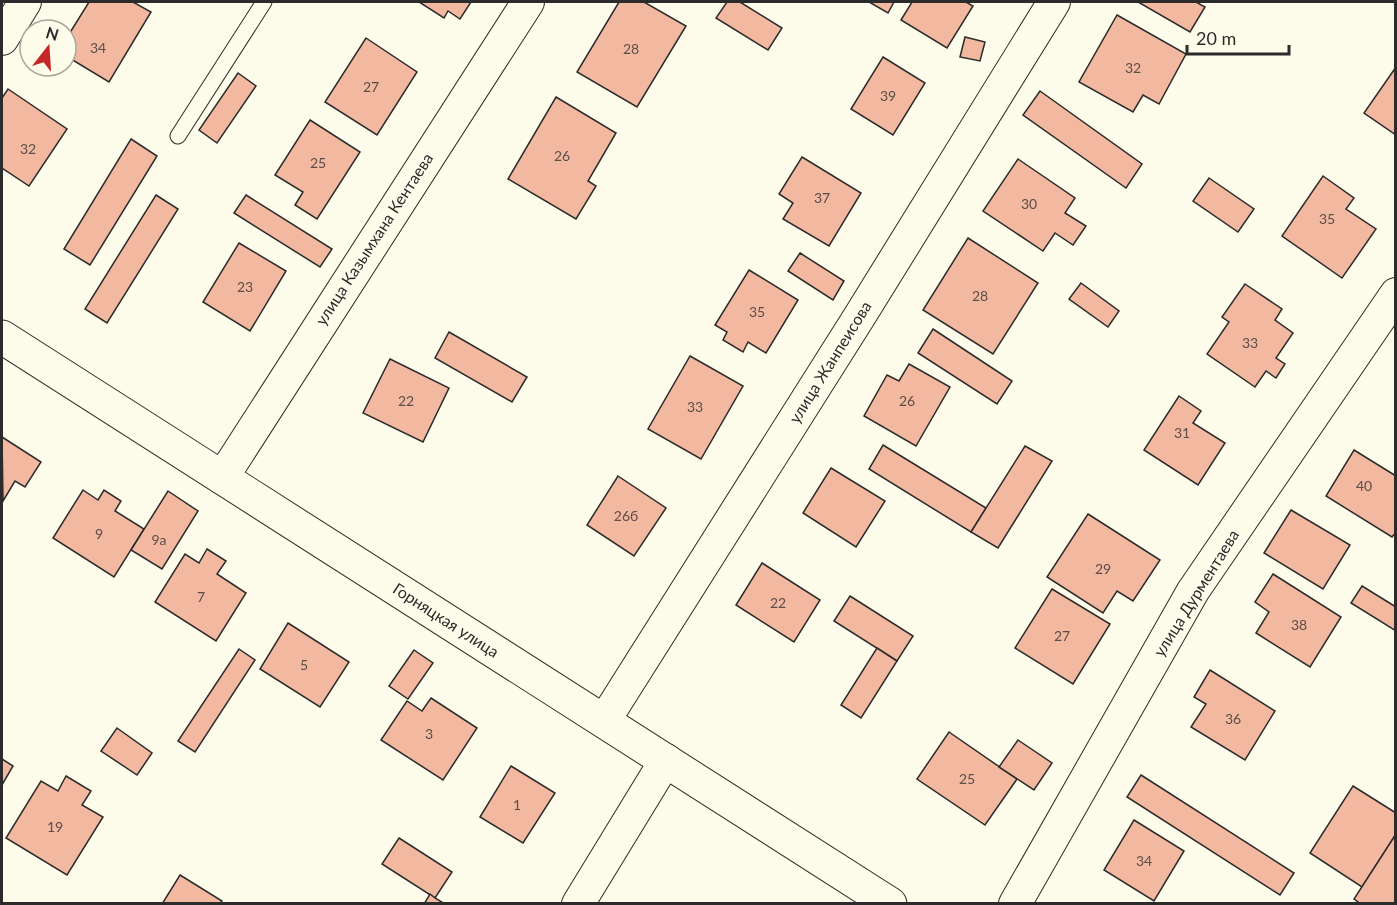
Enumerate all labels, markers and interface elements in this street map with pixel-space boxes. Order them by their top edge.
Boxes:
north arrow [18,18,78,78]
scale bar [1187,18,1289,56]
text: N [44,22,61,44]
text: 20 m [1196,27,1236,49]
house number: 34 [90,39,106,56]
house number: 28 [623,40,639,57]
house number: 32 [1125,59,1141,76]
house number: 27 [363,78,379,95]
house number: 39 [880,87,896,104]
house number: 32 [20,140,36,157]
house number: 26 [554,147,570,164]
street label: улица Казымхана Кентаева [311,149,436,328]
house number: 25 [310,154,326,171]
house number: 37 [814,189,830,206]
house number: 30 [1021,195,1037,212]
house number: 35 [1319,210,1335,227]
house number: 23 [237,278,253,295]
house number: 28 [972,287,988,304]
street label: улица Жанпеисова [784,297,875,426]
house number: 35 [749,303,765,320]
house number: 33 [1242,334,1258,351]
house number: 22 [398,392,414,409]
house number: 26 [899,392,915,409]
house number: 33 [687,398,703,415]
house number: 31 [1174,424,1190,441]
house number: 40 [1356,477,1372,494]
house number: 26б [614,507,638,524]
house number: 9 [95,525,103,542]
street label: улица Дурментаева [1149,526,1242,660]
house number: 9а [151,531,167,548]
house number: 29 [1095,560,1111,577]
street label: Горняцкая улица [390,578,503,661]
house number: 7 [197,588,205,605]
house number: 22 [770,594,786,611]
house number: 38 [1291,616,1307,633]
house number: 27 [1054,627,1070,644]
house number: 5 [300,656,308,673]
house number: 36 [1225,710,1241,727]
house number: 3 [425,725,433,742]
house number: 25 [959,770,975,787]
house number: 1 [513,796,521,813]
house number: 19 [47,818,63,835]
house number: 34 [1136,852,1152,869]

